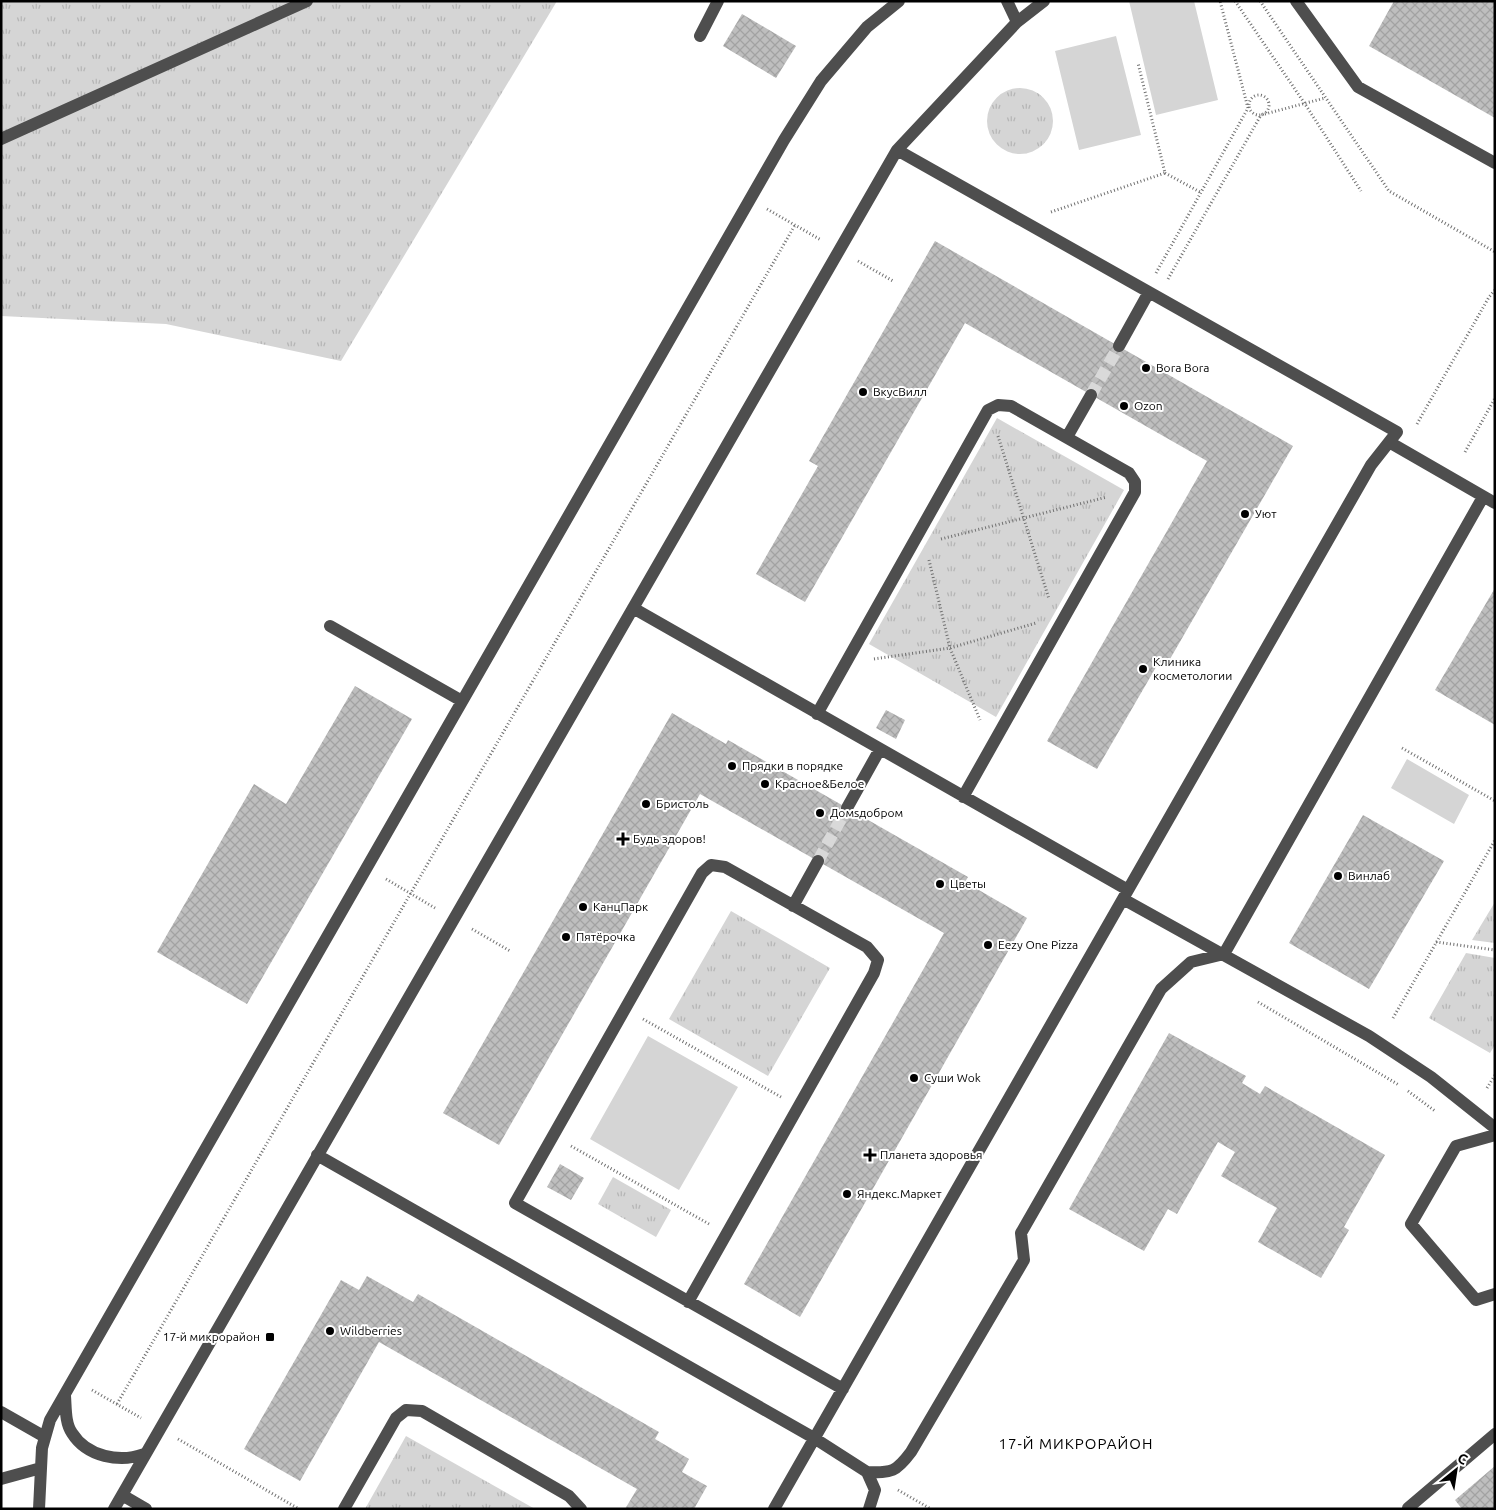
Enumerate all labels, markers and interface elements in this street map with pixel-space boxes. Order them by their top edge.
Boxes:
place label: Bora Bora [1156,361,1209,374]
marker: Bora Bora [1140,362,1152,374]
place label: ВкусВилл [873,385,927,398]
marker: ВкусВилл [857,386,869,398]
place label: Ozon [1134,399,1163,412]
marker: Ozon [1118,400,1130,412]
place label: Уют [1255,507,1277,520]
marker: Уют [1239,508,1251,520]
place label: Клиника косметологии [1153,655,1232,682]
marker: Клиника косметологии [1137,663,1149,675]
place label: Прядки в порядке [742,759,843,772]
marker: Прядки в порядке [726,760,738,772]
place label: Красное&Белое [775,777,864,790]
marker: Красное&Белое [759,778,771,790]
place label: Бристоль [656,797,709,810]
marker: Бристоль [640,798,652,810]
place label: Домsдобром [830,806,903,819]
marker: Домsдобром [814,807,826,819]
place label: Будь здоров! [633,832,706,845]
marker: Будь здоров! [617,833,629,845]
place label: Винлаб [1348,869,1390,882]
marker: Винлаб [1332,870,1344,882]
place label: Цветы [950,877,986,890]
marker: Цветы [934,878,946,890]
place label: КанцПарк [593,900,648,913]
marker: КанцПарк [577,901,589,913]
place label: Пятёрочка [576,930,635,943]
marker: Пятёрочка [560,931,572,943]
place label: Eezy One Pizza [998,938,1078,951]
marker: Eezy One Pizza [982,939,994,951]
place label: Суши Wok [924,1071,981,1084]
marker: Суши Wok [908,1072,920,1084]
place label: Планета здоровья [880,1148,982,1161]
marker: Планета здоровья [864,1149,876,1161]
place label: Яндекс.Маркет [857,1187,942,1200]
marker: Яндекс.Маркет [841,1188,853,1200]
place label: Wildberries [340,1324,402,1337]
marker: Wildberries [324,1325,336,1337]
place label: 17-й микрорайон [163,1330,260,1343]
marker: 17-й микрорайон [264,1331,276,1343]
district label: 17-Й МИКРОРАЙОН [999,1435,1153,1452]
north arrow [1431,1445,1481,1495]
text: С [1455,1450,1470,1468]

